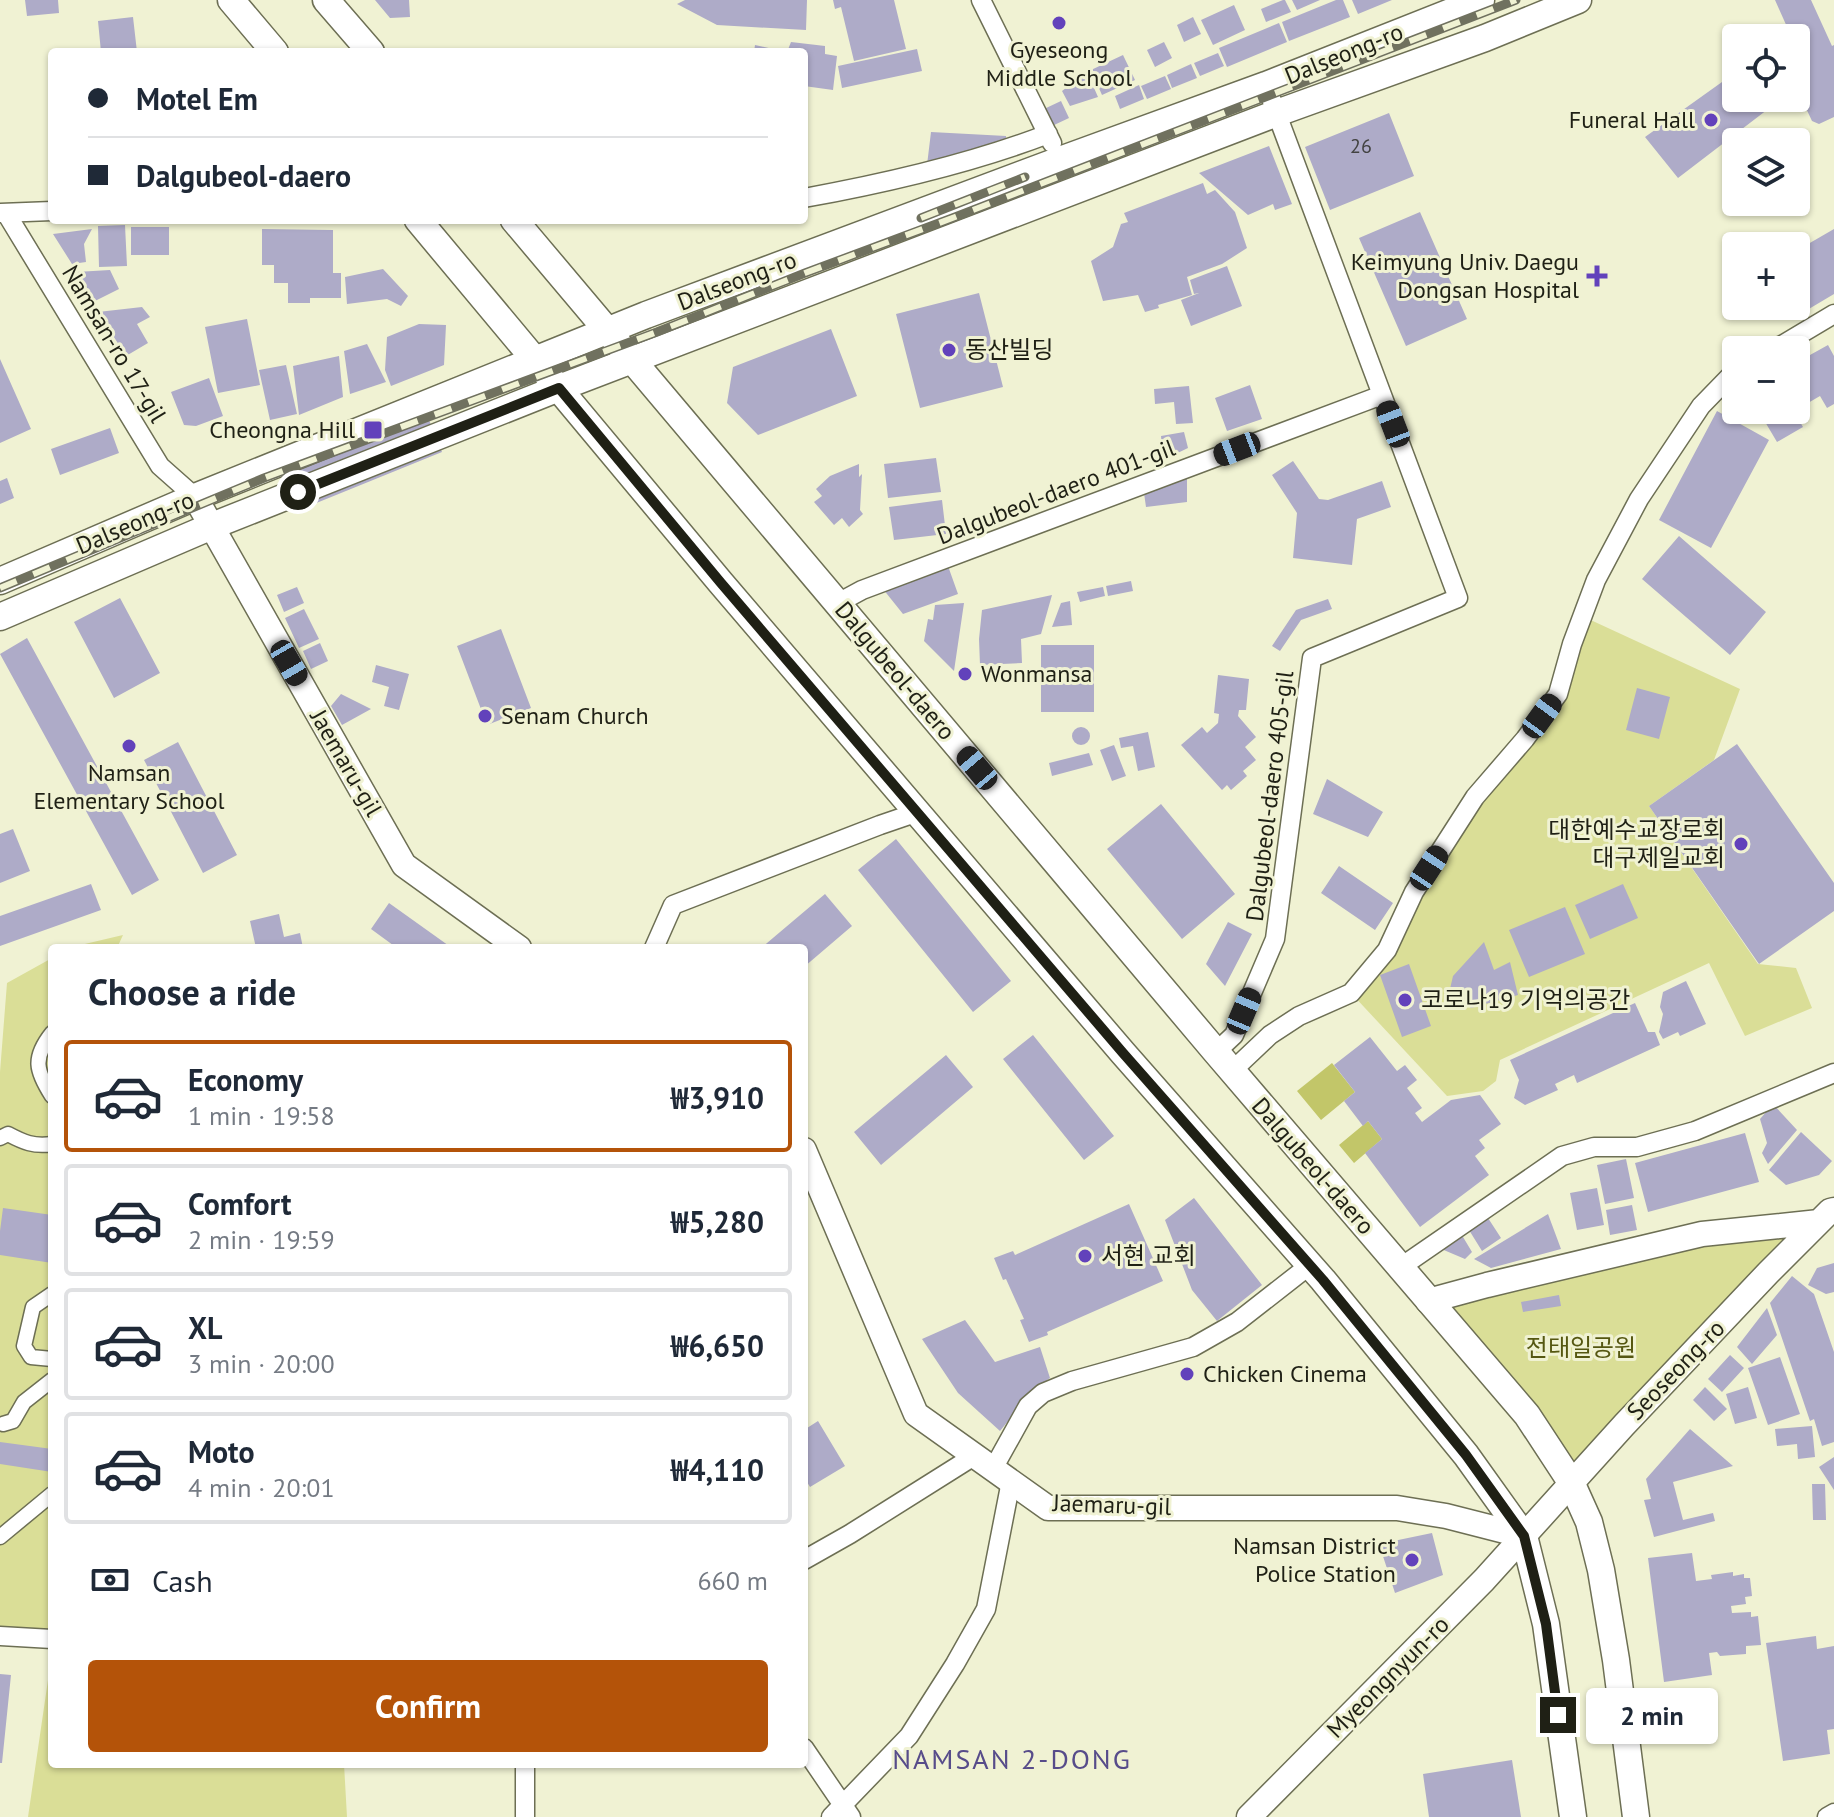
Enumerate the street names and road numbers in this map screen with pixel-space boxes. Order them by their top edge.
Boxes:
street label: Dalseong-ro [1280,16,1408,91]
street label: Dalseong-ro [673,244,801,317]
street label: Namsan-ro 17-gil [55,259,174,428]
street label: Dalgubeol-daero 401-gil [932,432,1179,551]
street label: Dalseong-ro [71,484,198,561]
street label: Dalgubeol-daero [828,595,962,746]
street label: Dalgubeol-daero 405-gil [1239,669,1300,923]
street label: Jaemaru-gil [303,703,389,822]
street label: Dalgubeol-daero [1245,1091,1381,1241]
street label: Seoseong-ro [1620,1313,1731,1427]
street label: Jaemaru-gil [1051,1487,1172,1522]
street label: Myeongnyun-ro [1320,1609,1455,1744]

